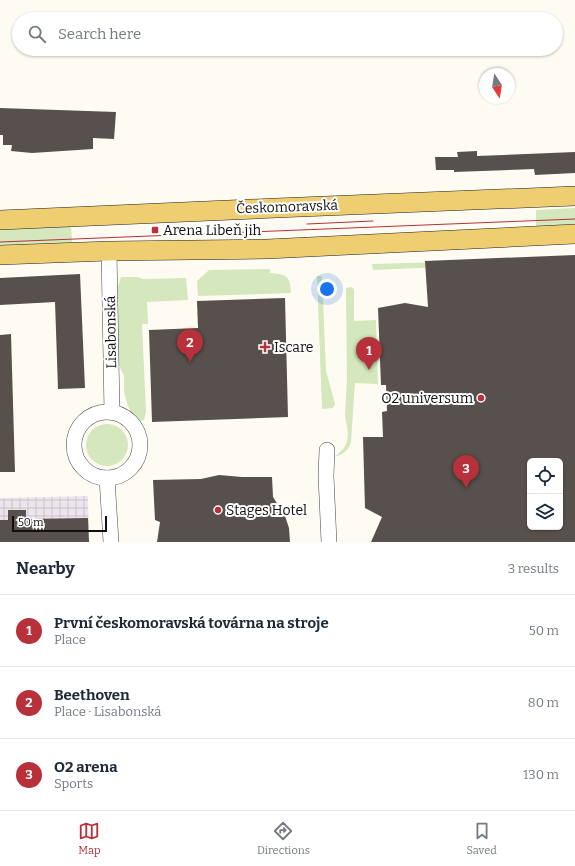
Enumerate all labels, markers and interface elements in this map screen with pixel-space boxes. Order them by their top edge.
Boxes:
search box [12,12,563,56]
icon: search [26,23,48,45]
text: Search here [58,25,141,43]
north arrow [479,68,515,104]
street label: Českomoravská [236,196,339,217]
place label: Arena Libeň jih [163,222,262,239]
marker: Arena Libeň jih [150,225,160,235]
your location [317,279,337,299]
street label: Lisabonská [102,295,120,369]
pin: 2 [177,329,203,362]
pin: 1 [356,337,382,370]
place label: Iscare [274,339,314,356]
marker: Iscare [259,341,271,353]
place label: O2 universum [381,390,474,407]
marker: O2 universum [476,393,486,403]
pin: 3 [453,455,479,488]
map controls [527,458,563,530]
button: locate [527,458,563,494]
button: layers [527,494,563,530]
place label: Stages Hotel [226,502,307,519]
marker: Stages Hotel [213,505,223,515]
scale bar [12,514,107,533]
text: 50 m [18,516,44,529]
text: Nearby [16,558,75,579]
text: 3 results [508,561,559,576]
text: První českomoravská továrna na stroje [54,614,329,632]
text: 1 [26,623,32,638]
text: 50 m [529,623,559,638]
text: Place [54,632,86,647]
text: Beethoven [54,686,130,704]
text: 2 [25,695,33,710]
text: 80 m [528,695,559,710]
text: Place · Lisabonská [54,704,161,719]
text: O2 arena [54,758,118,776]
text: 3 [25,767,33,782]
text: 130 m [523,767,559,782]
text: Sports [54,776,93,791]
tab: Map [78,820,100,857]
tab: Directions [257,820,310,857]
tab: Saved [466,820,497,857]

